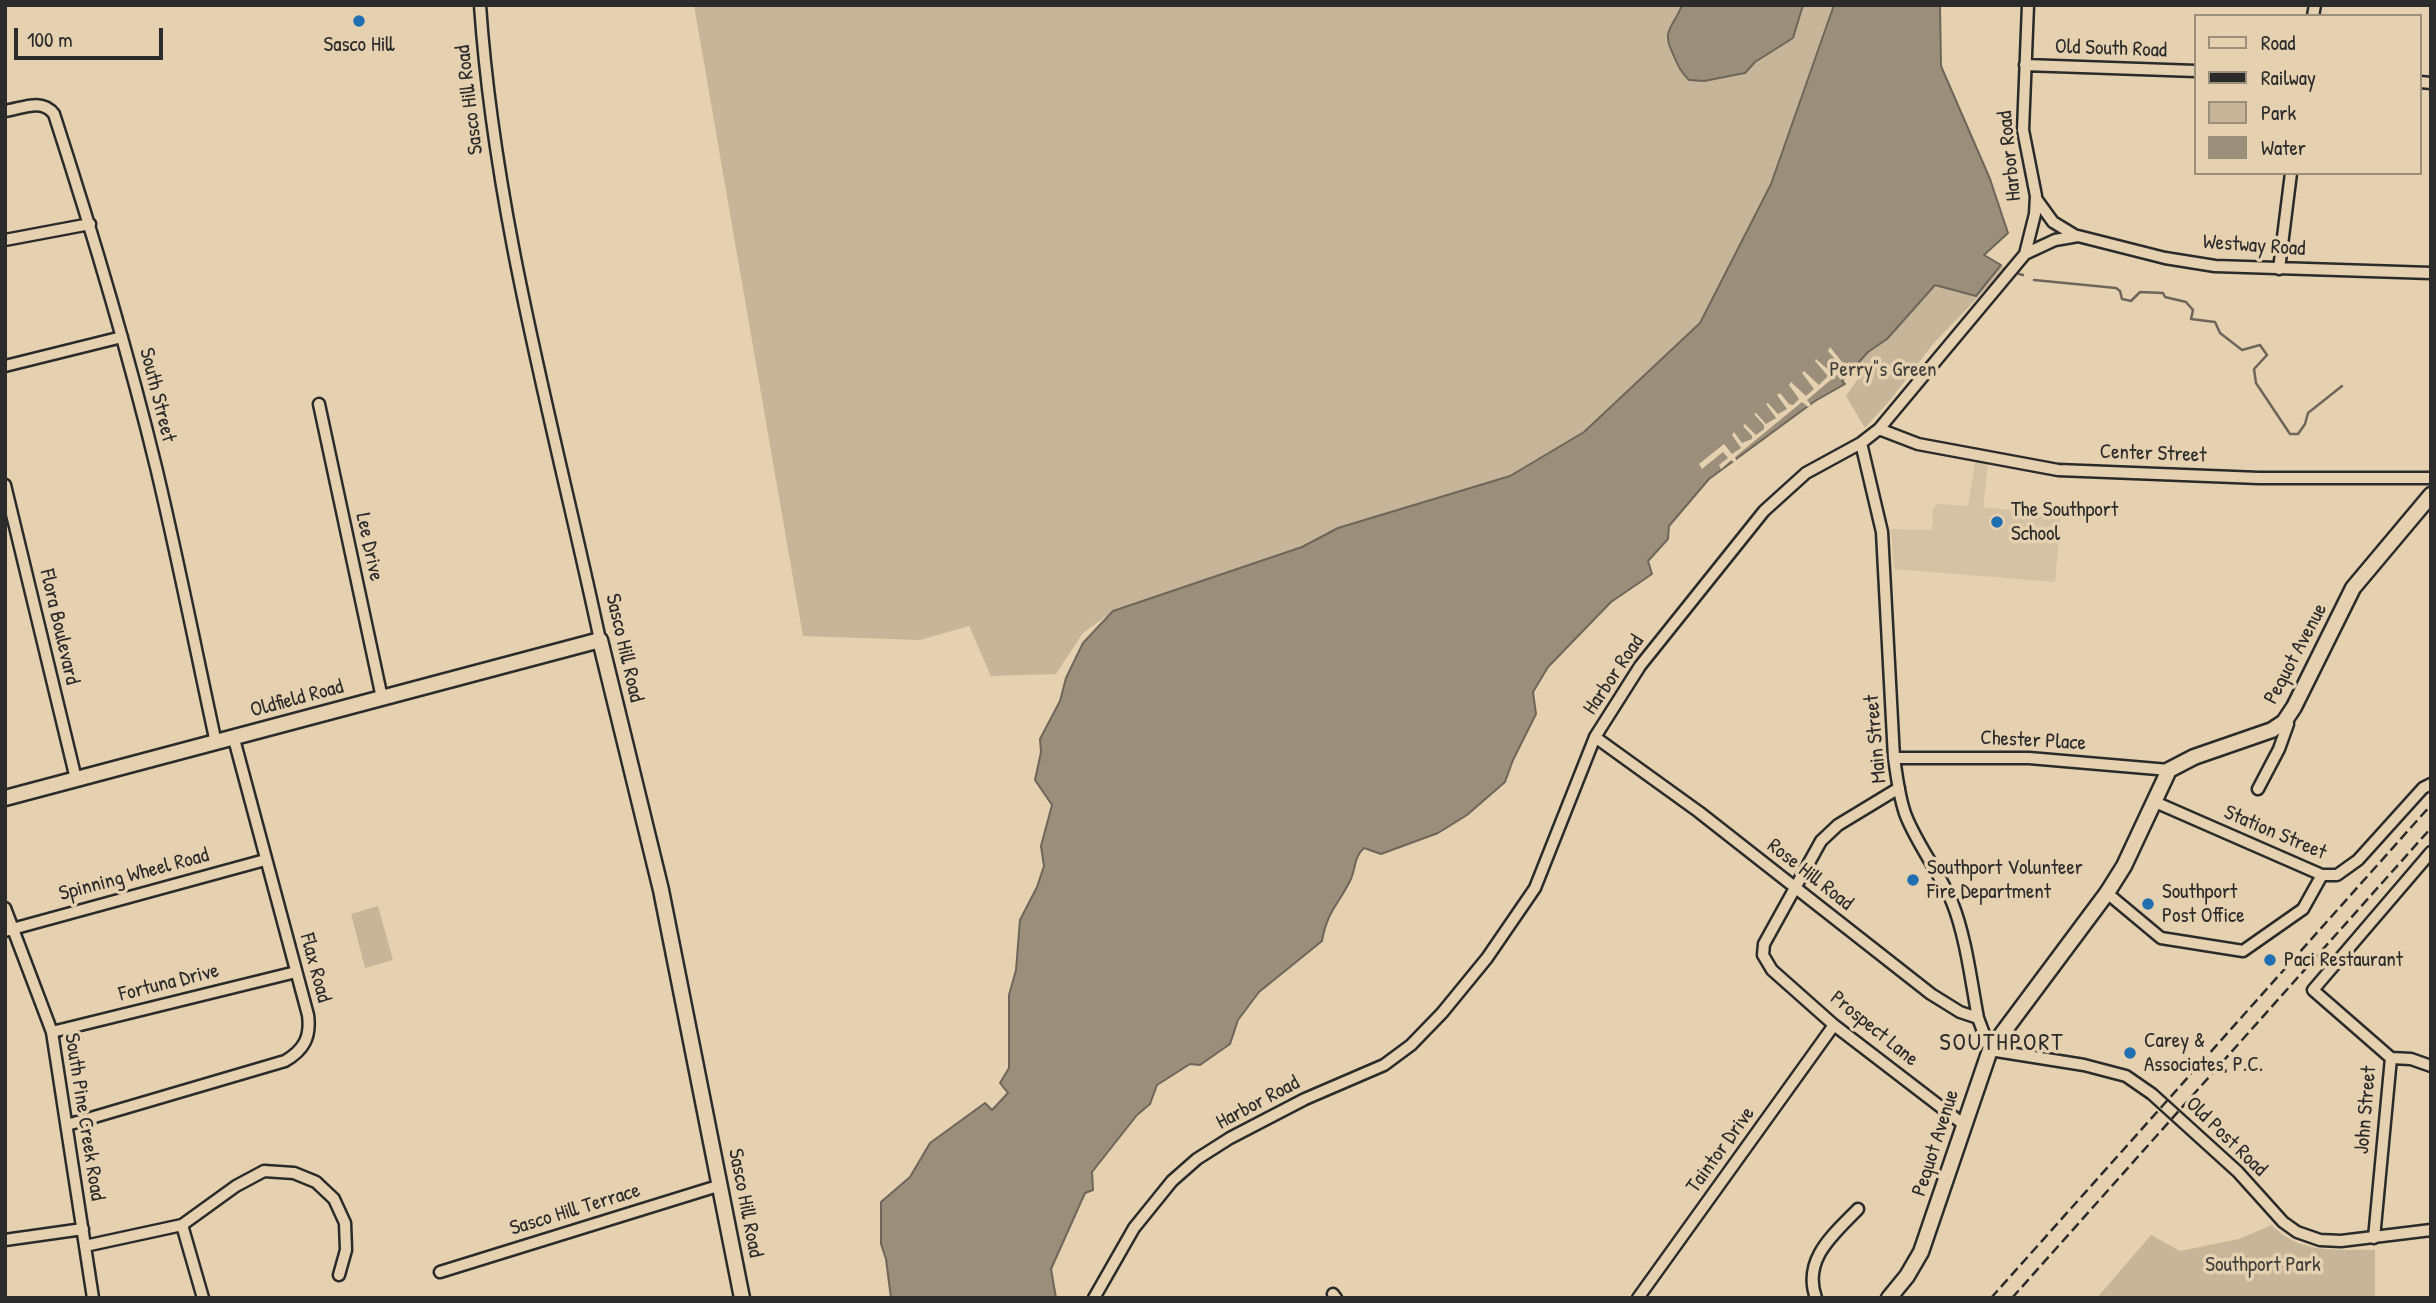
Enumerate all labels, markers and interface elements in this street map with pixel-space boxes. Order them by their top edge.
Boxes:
marker: Sasco Hill [351,13,367,29]
scale bar [18,14,166,58]
legend [2194,14,2422,175]
text: 100 m [27,25,73,54]
text: Road [2261,28,2295,57]
place label: Sasco Hill [324,32,394,58]
street label: Old South Road [2055,34,2167,64]
street label: Sasco Hill Road [451,44,489,156]
text: Railway [2261,63,2316,92]
text: Park [2261,98,2296,127]
street label: Harbor Road [1993,110,2027,202]
text: Water [2261,133,2306,162]
street label: Westway Road [2202,230,2306,262]
street label: South Street [133,345,181,445]
park label: Perry"s Green [1829,357,1937,383]
street label: Center Street [2099,440,2207,468]
place label: The Southport School [2011,497,2118,547]
street label: Lee Drive [350,511,388,583]
marker: The Southport School [1989,514,2005,530]
street label: Flora Boulevard [34,567,84,687]
street label: Sasco Hill Road [599,591,649,705]
street label: Pequot Avenue [2259,599,2333,709]
street label: Harbor Road [1578,630,1650,720]
street label: Oldfield Road [248,675,346,723]
street label: Main Street [1860,694,1892,784]
street label: Chester Place [1980,726,2086,756]
street label: Station Street [2220,800,2330,866]
street label: Rose Hill Road [1762,834,1858,916]
street label: Spinning Wheel Road [56,843,212,907]
place label: Southport Volunteer Fire Department [1927,855,2083,905]
marker: Southport Volunteer Fire Department [1905,872,1921,888]
place label: Southport Post Office [2162,879,2245,929]
marker: Southport Post Office [2140,896,2156,912]
street label: Flax Road [294,931,336,1005]
place label: Paci Restaurant [2284,947,2403,973]
marker: Paci Restaurant [2262,952,2278,968]
street label: Fortuna Drive [116,958,222,1008]
street label: Prospect Lane [1825,986,1923,1072]
place label: Carey & Associates, P.C. [2144,1028,2263,1078]
district label: SOUTHPORT [1941,1030,2063,1058]
street label: South Pine Creek Road [58,1032,110,1202]
marker: Carey & Associates, P.C. [2122,1045,2138,1061]
street label: John Street [2350,1065,2382,1155]
street label: Harbor Road [1212,1071,1304,1135]
street label: Pequot Avenue [1907,1087,1965,1199]
street label: Old Post Road [2180,1092,2272,1182]
street label: Taintor Drive [1681,1102,1761,1198]
street label: Sasco Hill Road [722,1146,768,1260]
street label: Sasco Hill Terrace [507,1178,643,1242]
park label: Southport Park [2205,1252,2321,1278]

